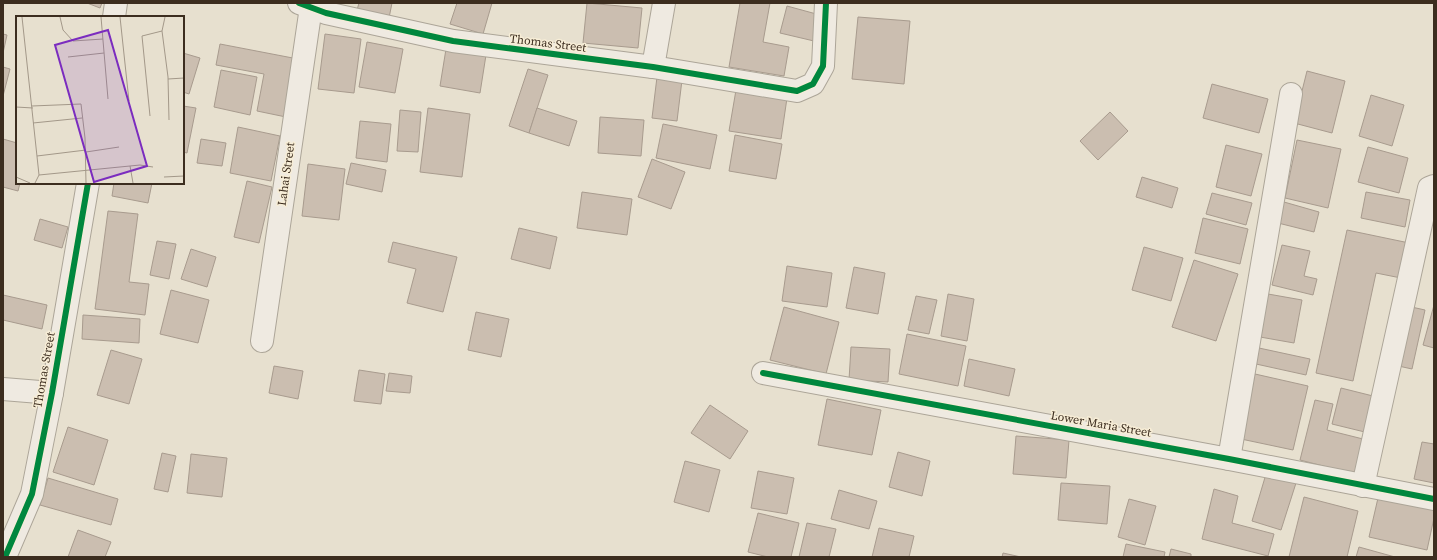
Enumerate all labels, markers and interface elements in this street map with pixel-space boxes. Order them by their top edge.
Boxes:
inset map [16,16,184,184]
street label: Thomas Street [509,30,587,56]
street label: Lahai Street [274,141,298,207]
street label: Thomas Street [29,331,59,409]
street label: Lower Maria Street [1049,407,1153,441]

